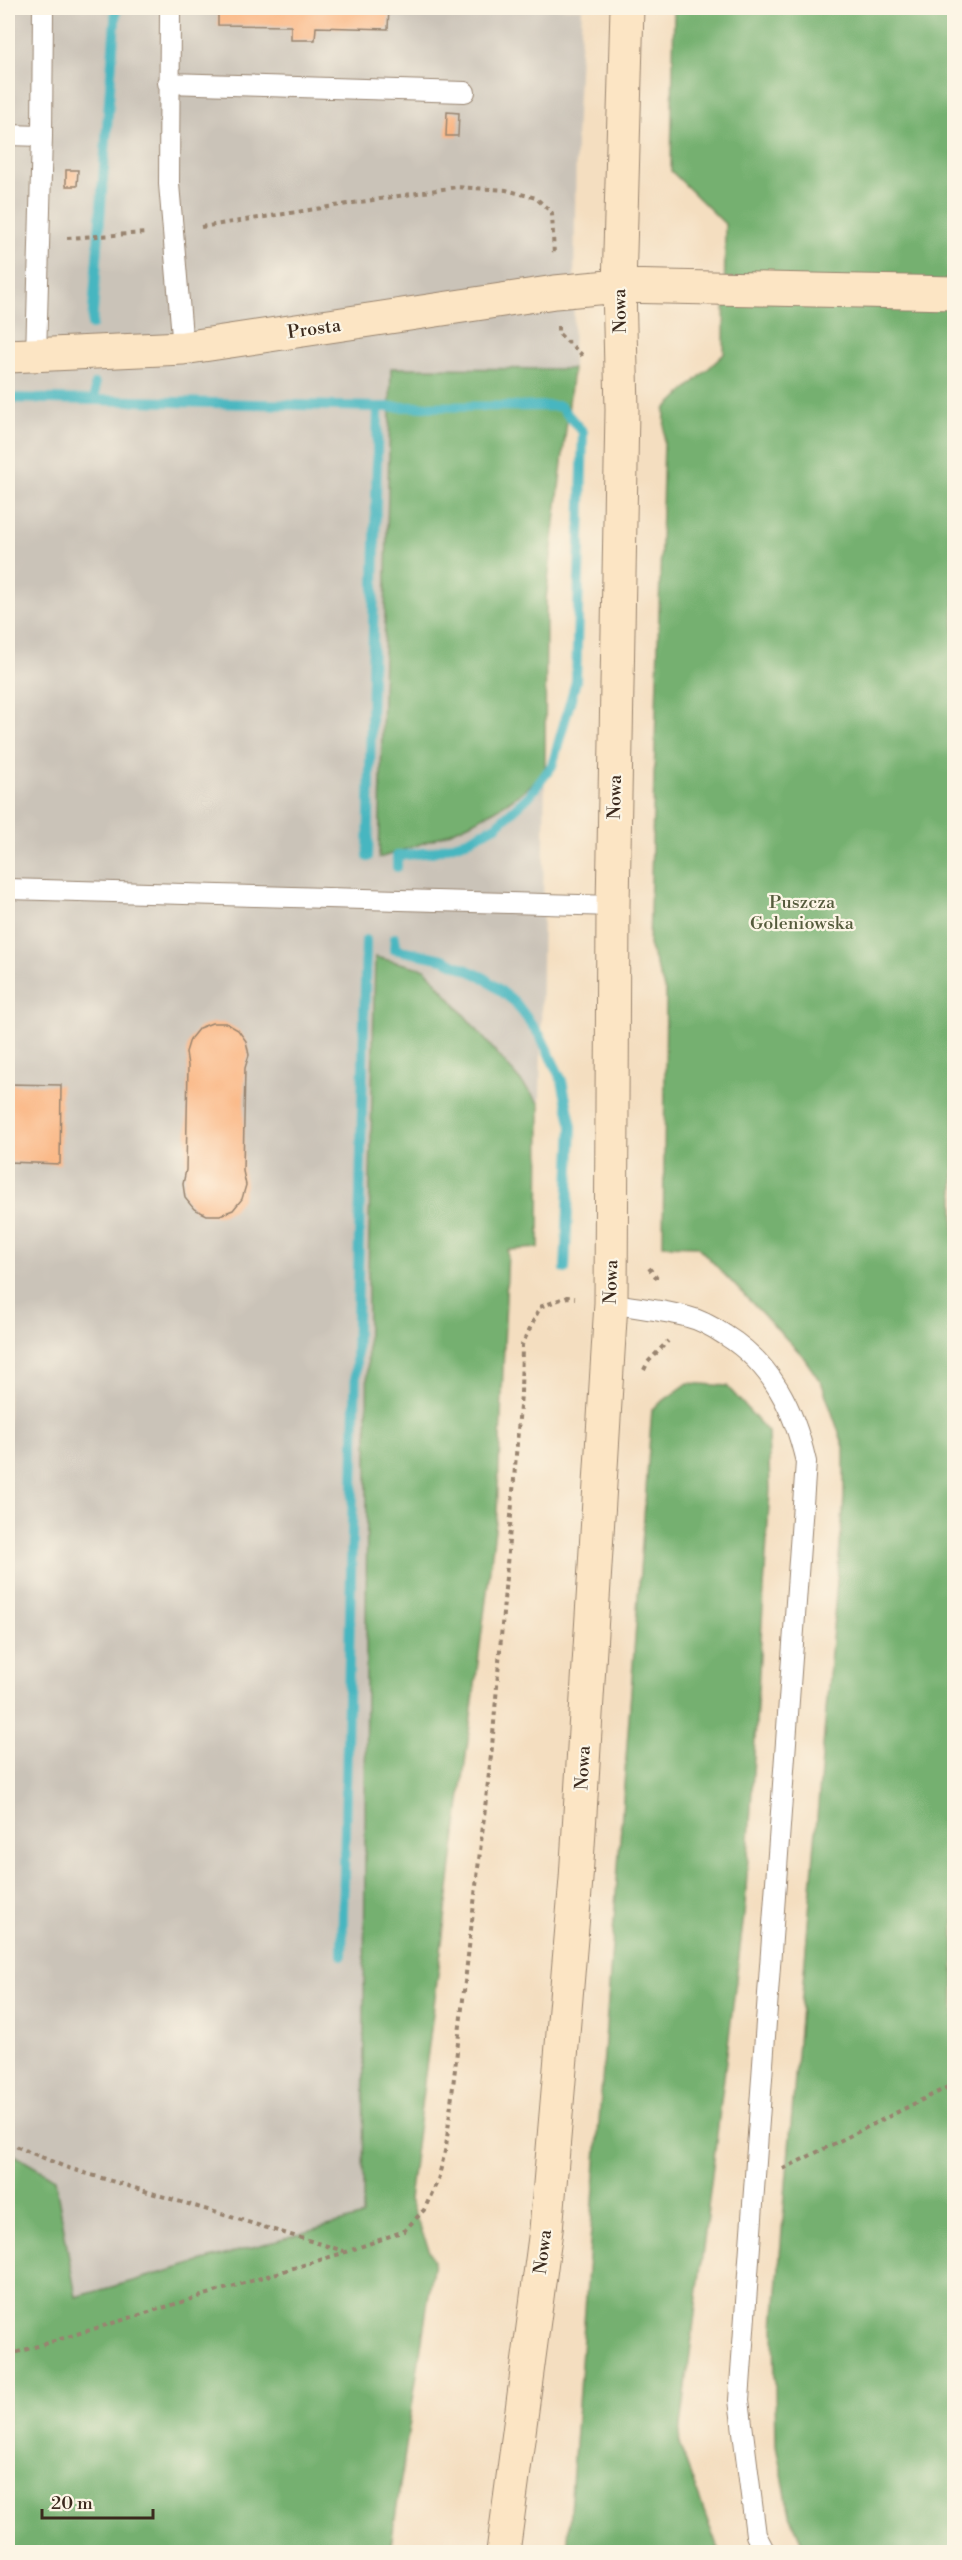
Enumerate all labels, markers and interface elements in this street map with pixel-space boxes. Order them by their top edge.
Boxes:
street label: Nowa [608,288,632,334]
street label: Prosta [286,314,343,344]
street label: Nowa [603,774,627,820]
park label: Puszcza Goleniowska [750,891,855,935]
street label: Nowa [599,1258,623,1305]
street label: Nowa [570,1744,596,1791]
street label: Nowa [529,2228,557,2276]
scale bar [42,2482,153,2520]
text: 20 m [51,2492,93,2515]

